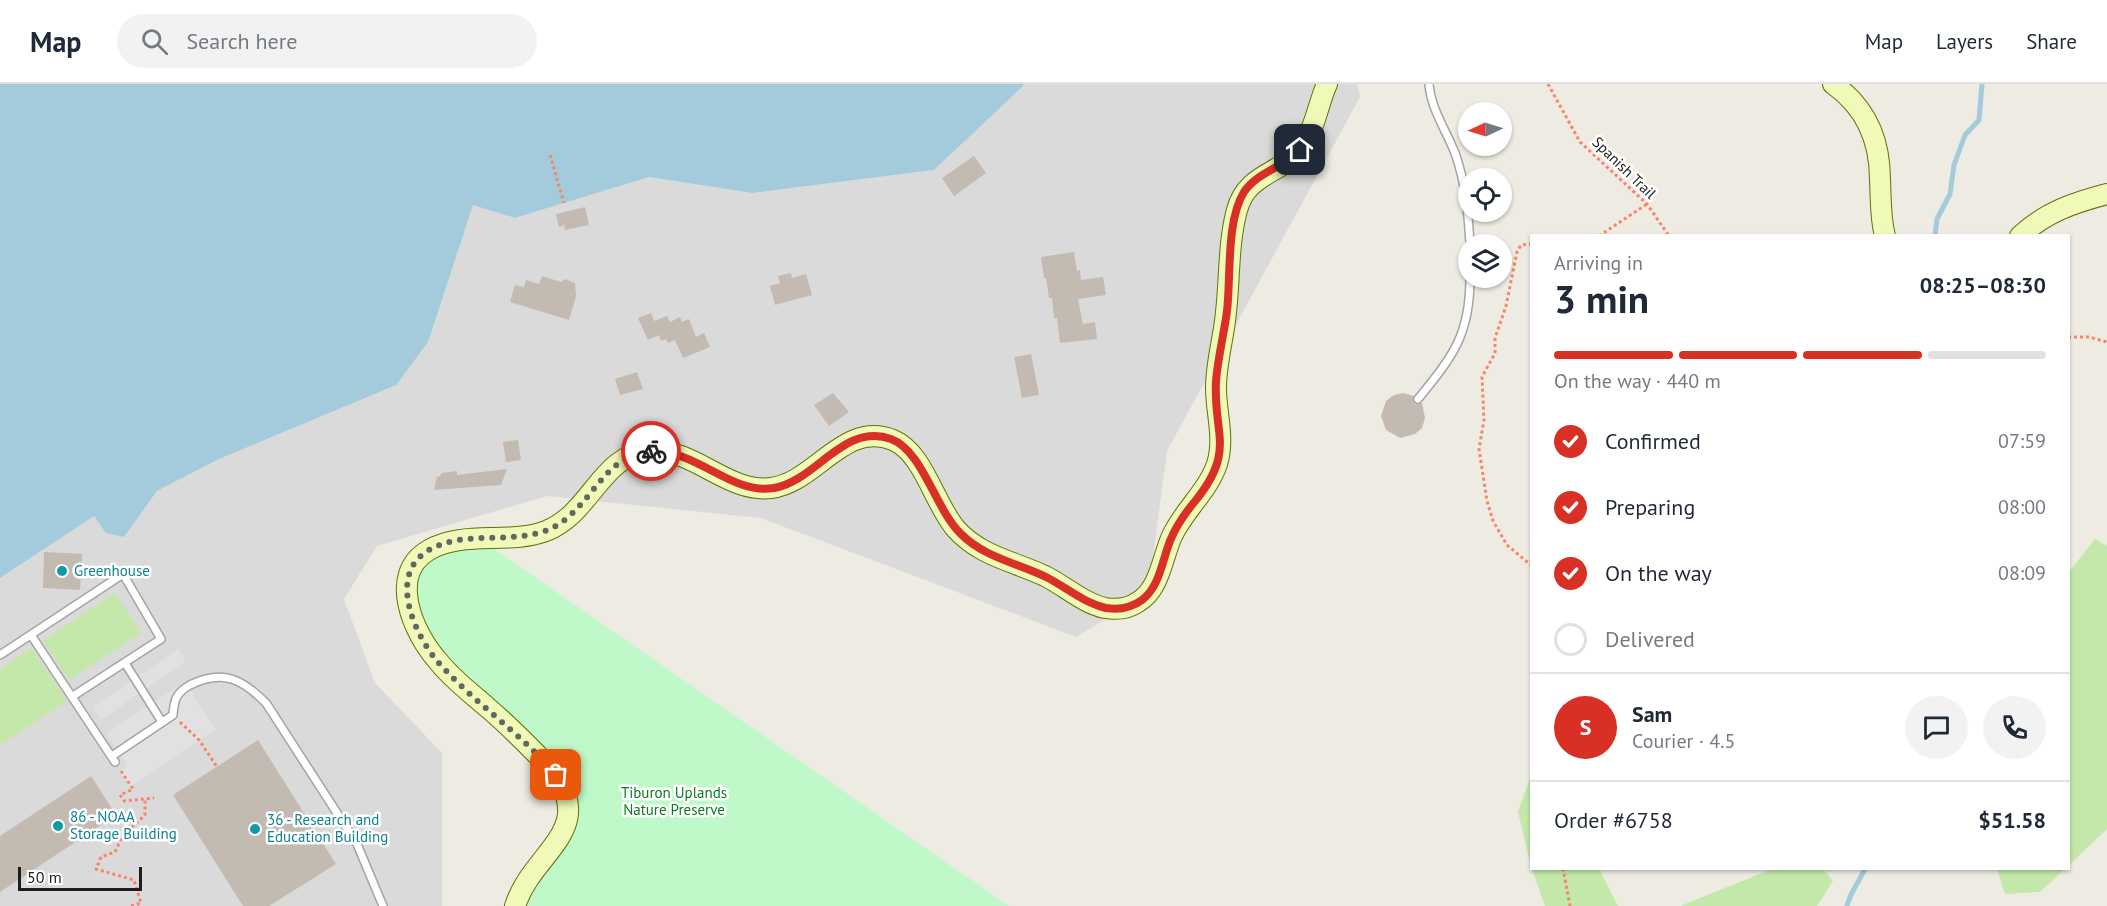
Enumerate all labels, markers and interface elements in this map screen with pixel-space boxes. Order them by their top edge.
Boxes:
search box [117,14,537,68]
text: Map [30,23,81,60]
icon: search [138,25,171,58]
text: Search here [186,27,297,55]
text: Map [1865,28,1903,55]
text: Layers [1936,28,1993,55]
text: Share [2026,28,2077,55]
north arrow [1458,102,1512,156]
map controls [1458,102,1512,288]
pin [1274,124,1325,175]
street label: Spanish Trail [1588,132,1661,203]
icon: home [1283,133,1316,166]
button: locate [1458,168,1512,222]
button: layers [1458,234,1512,288]
text: Arriving in [1554,250,1643,276]
text: 08:25–08:30 [1920,271,2046,299]
text: 3 min [1554,273,1649,324]
text: On the way · 440 m [1554,368,1721,394]
courier [621,421,681,481]
icon: check [1554,425,1587,458]
text: Confirmed [1605,427,1701,455]
text: 07:59 [1998,428,2046,454]
icon: bike [635,435,668,468]
icon: check [1554,491,1587,524]
text: Preparing [1605,493,1695,521]
text: 08:00 [1998,494,2046,520]
icon: check [1554,557,1587,590]
text: On the way [1605,559,1712,587]
text: 08:09 [1998,560,2046,586]
place label: Greenhouse [74,561,150,580]
marker: Greenhouse [55,564,69,578]
text: Delivered [1605,625,1695,653]
button: chat [1905,696,1968,759]
button: phone [1983,696,2046,759]
text: Sam [1632,700,1672,728]
text: S [1580,713,1591,741]
text: Courier · 4.5 [1632,728,1735,754]
pin [530,749,581,800]
icon: bag [539,758,572,791]
park label: Tiburon Uplands Nature Preserve [621,783,727,819]
text: Order #6758 [1554,806,1673,834]
text: $51.58 [1978,806,2046,834]
place label: 86 - NOAA Storage Building [70,807,177,843]
place label: 36 - Research and Education Building [267,810,388,846]
marker: 86 - NOAA Storage Building [51,819,65,833]
marker: 36 - Research and Education Building [248,822,262,836]
scale bar [18,864,142,892]
text: 50 m [27,867,62,887]

